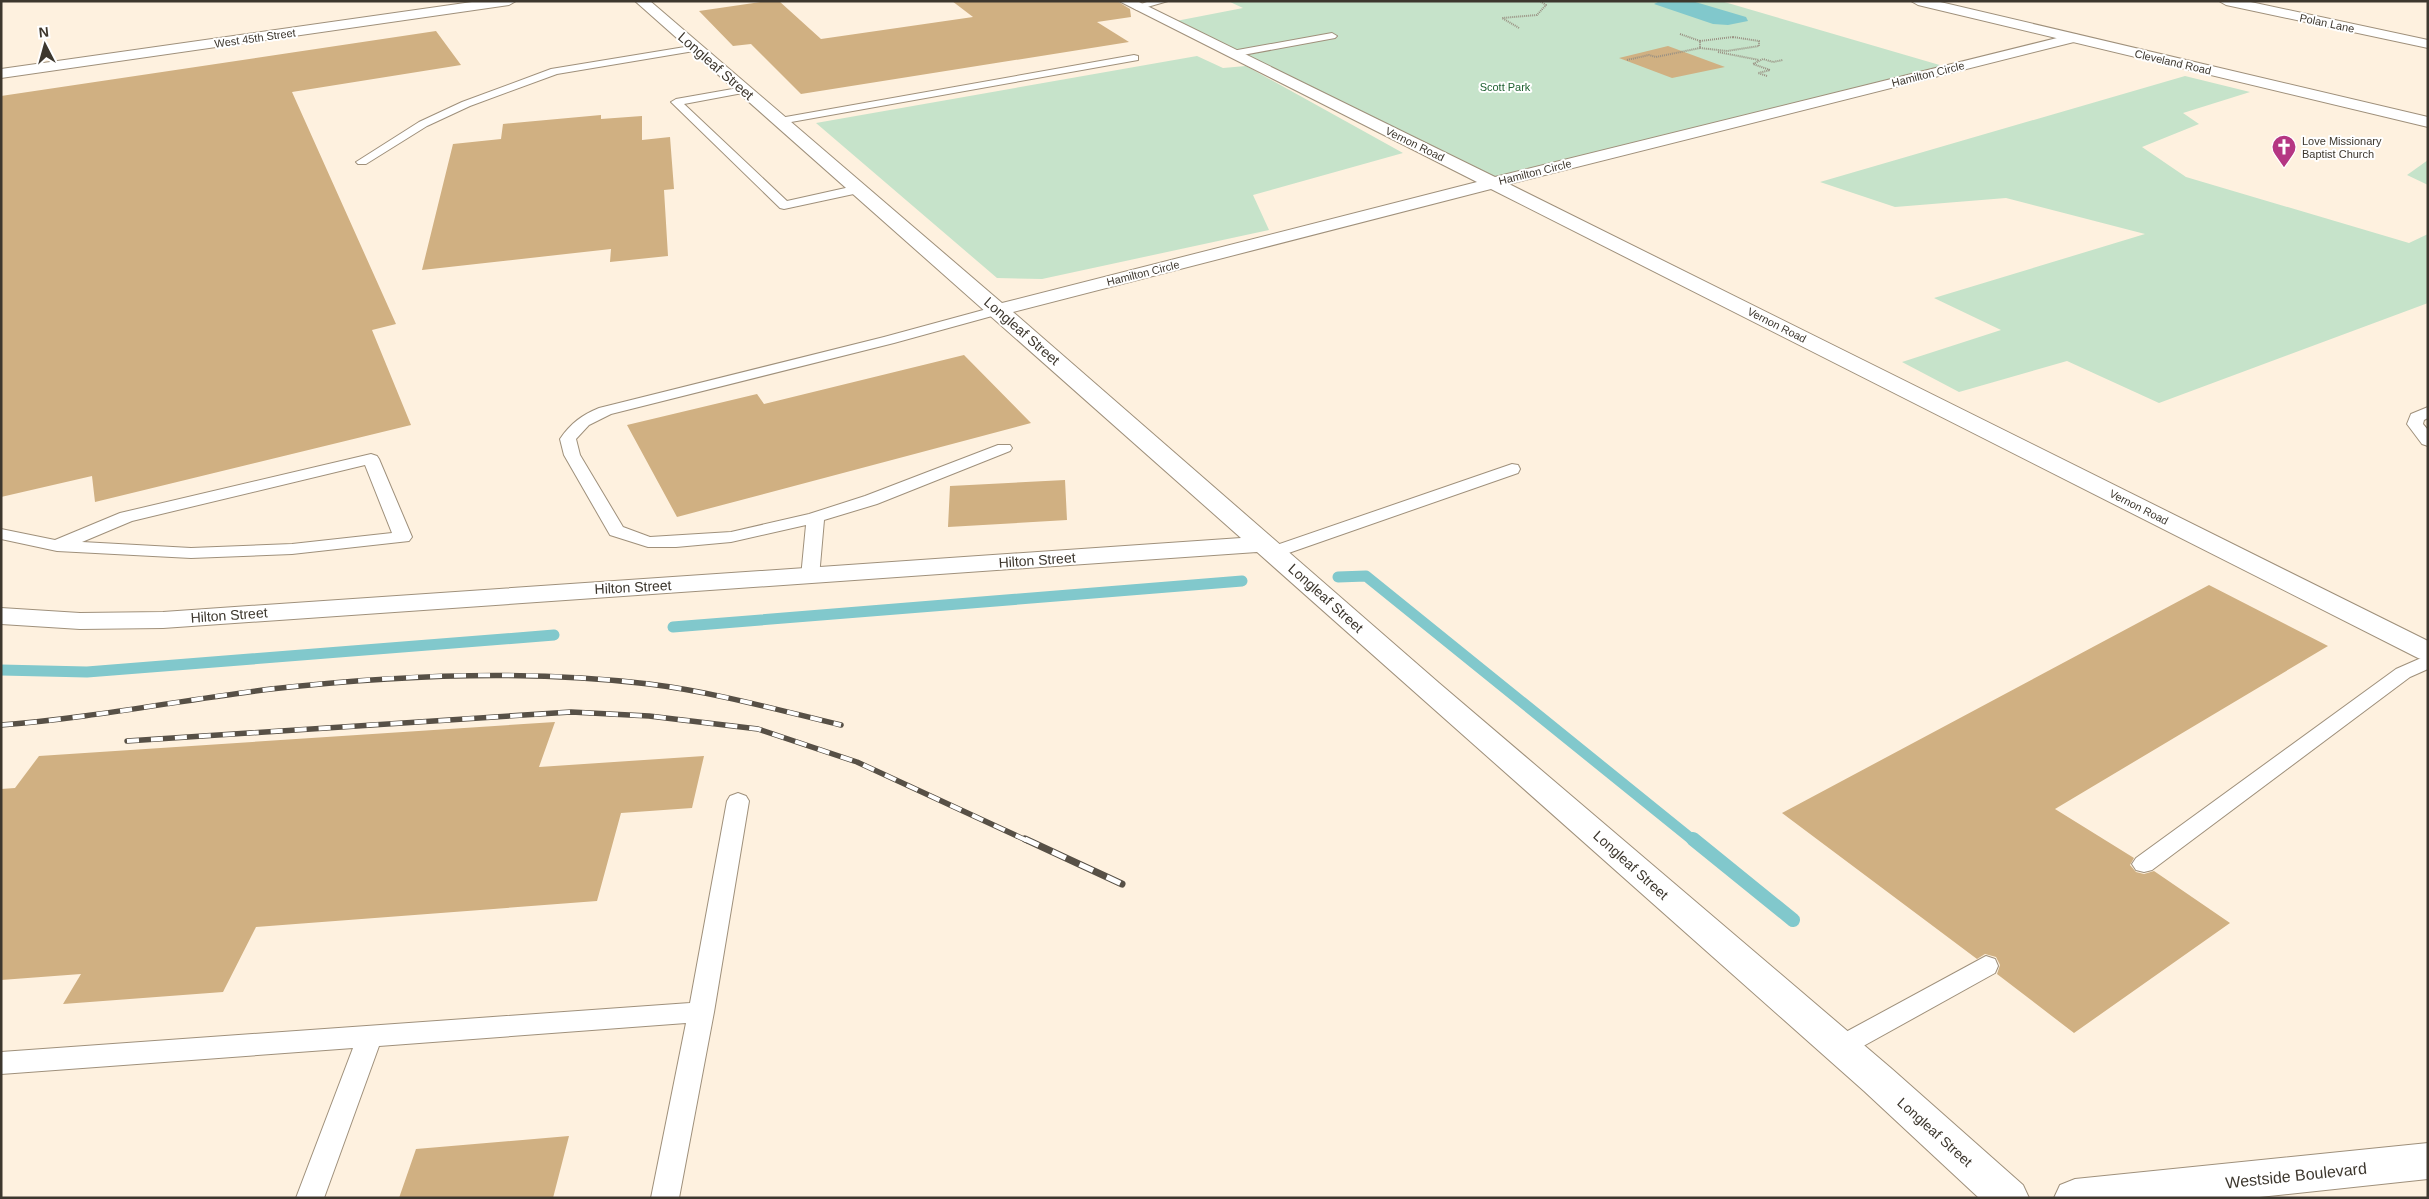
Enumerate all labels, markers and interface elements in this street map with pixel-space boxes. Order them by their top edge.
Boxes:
street label: Polan Lane [2299,11,2355,35]
north arrow [20,20,70,70]
text: N [38,24,50,41]
street label: West 45th Street [214,26,296,50]
street label: Longleaf Street [675,29,757,103]
street label: Cleveland Road [2134,47,2212,77]
street label: Hamilton Circle [1890,59,1966,89]
park label: Scott Park [1480,81,1531,93]
street label: Vernon Road [1384,125,1446,163]
church icon: Love Missionary Baptist Church [2271,134,2297,168]
place label: Love Missionary Baptist Church [2302,135,2382,160]
street label: Hamilton Circle [1497,157,1573,187]
street label: Hamilton Circle [1105,258,1181,288]
street label: Longleaf Street [981,294,1063,368]
street label: Vernon Road [1746,305,1808,345]
street label: Vernon Road [2108,487,2170,527]
street label: Hilton Street [998,549,1076,571]
street label: Longleaf Street [1285,560,1367,636]
street label: Hilton Street [594,577,672,597]
street label: Hilton Street [190,604,268,626]
street label: Longleaf Street [1590,827,1672,903]
street label: Longleaf Street [1894,1094,1976,1170]
street label: Westside Boulevard [2225,1160,2368,1191]

